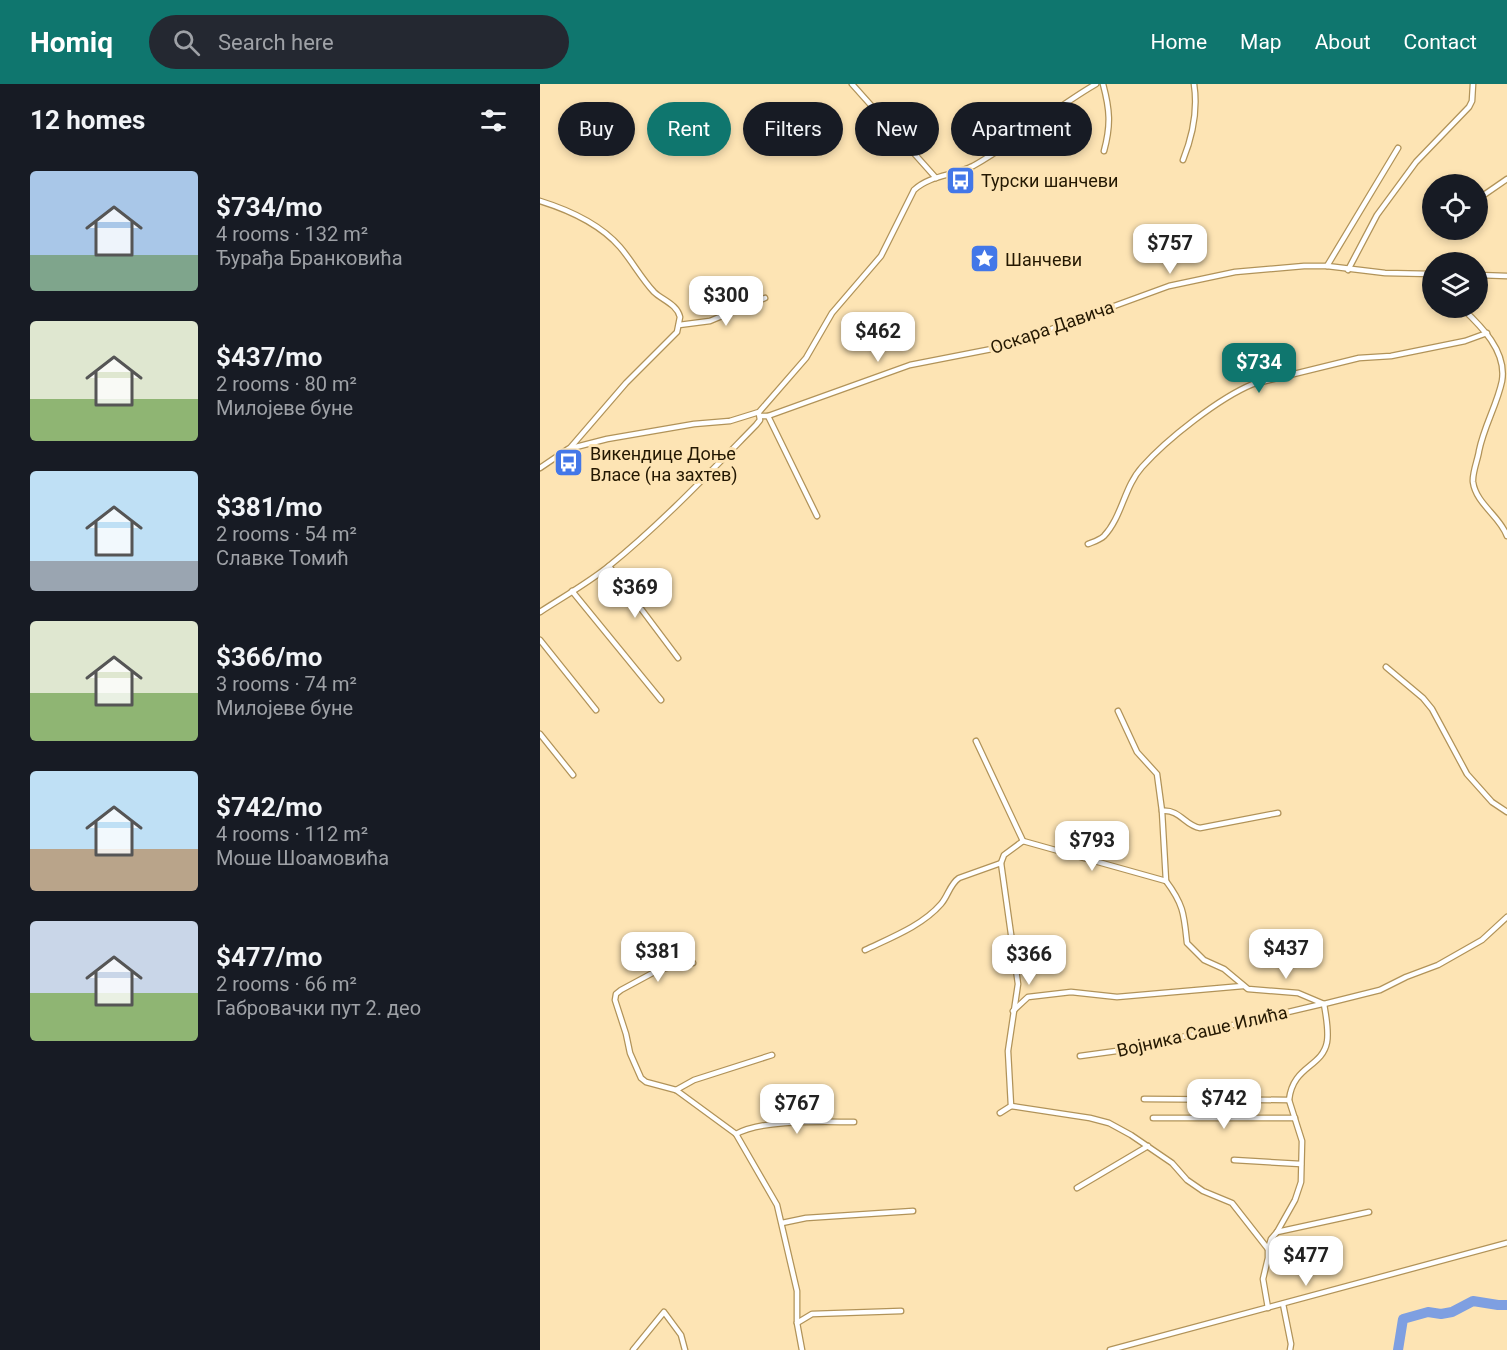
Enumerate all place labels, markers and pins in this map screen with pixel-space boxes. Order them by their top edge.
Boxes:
bus stop icon: Турски шанчеви [944,164,976,196]
place label: Турски шанчеви [981,170,1119,191]
pin: $757 [1134,224,1206,275]
place icon: Шанчеви [968,243,1000,275]
place label: Шанчеви [1005,249,1082,270]
pin: $300 [690,276,762,327]
pin: $462 [842,312,914,363]
pin: $734 [1223,343,1295,394]
place label: Викендице Доње Власе (на захтев) [590,443,738,486]
bus stop icon: Викендице Доње Власе (на захтев) [553,447,585,479]
pin: $369 [599,568,671,619]
pin: $793 [1056,821,1128,872]
pin: $437 [1250,929,1322,980]
pin: $381 [622,932,694,983]
pin: $366 [993,935,1065,986]
pin: $742 [1188,1079,1260,1130]
pin: $767 [761,1084,833,1135]
pin: $477 [1270,1236,1342,1287]

